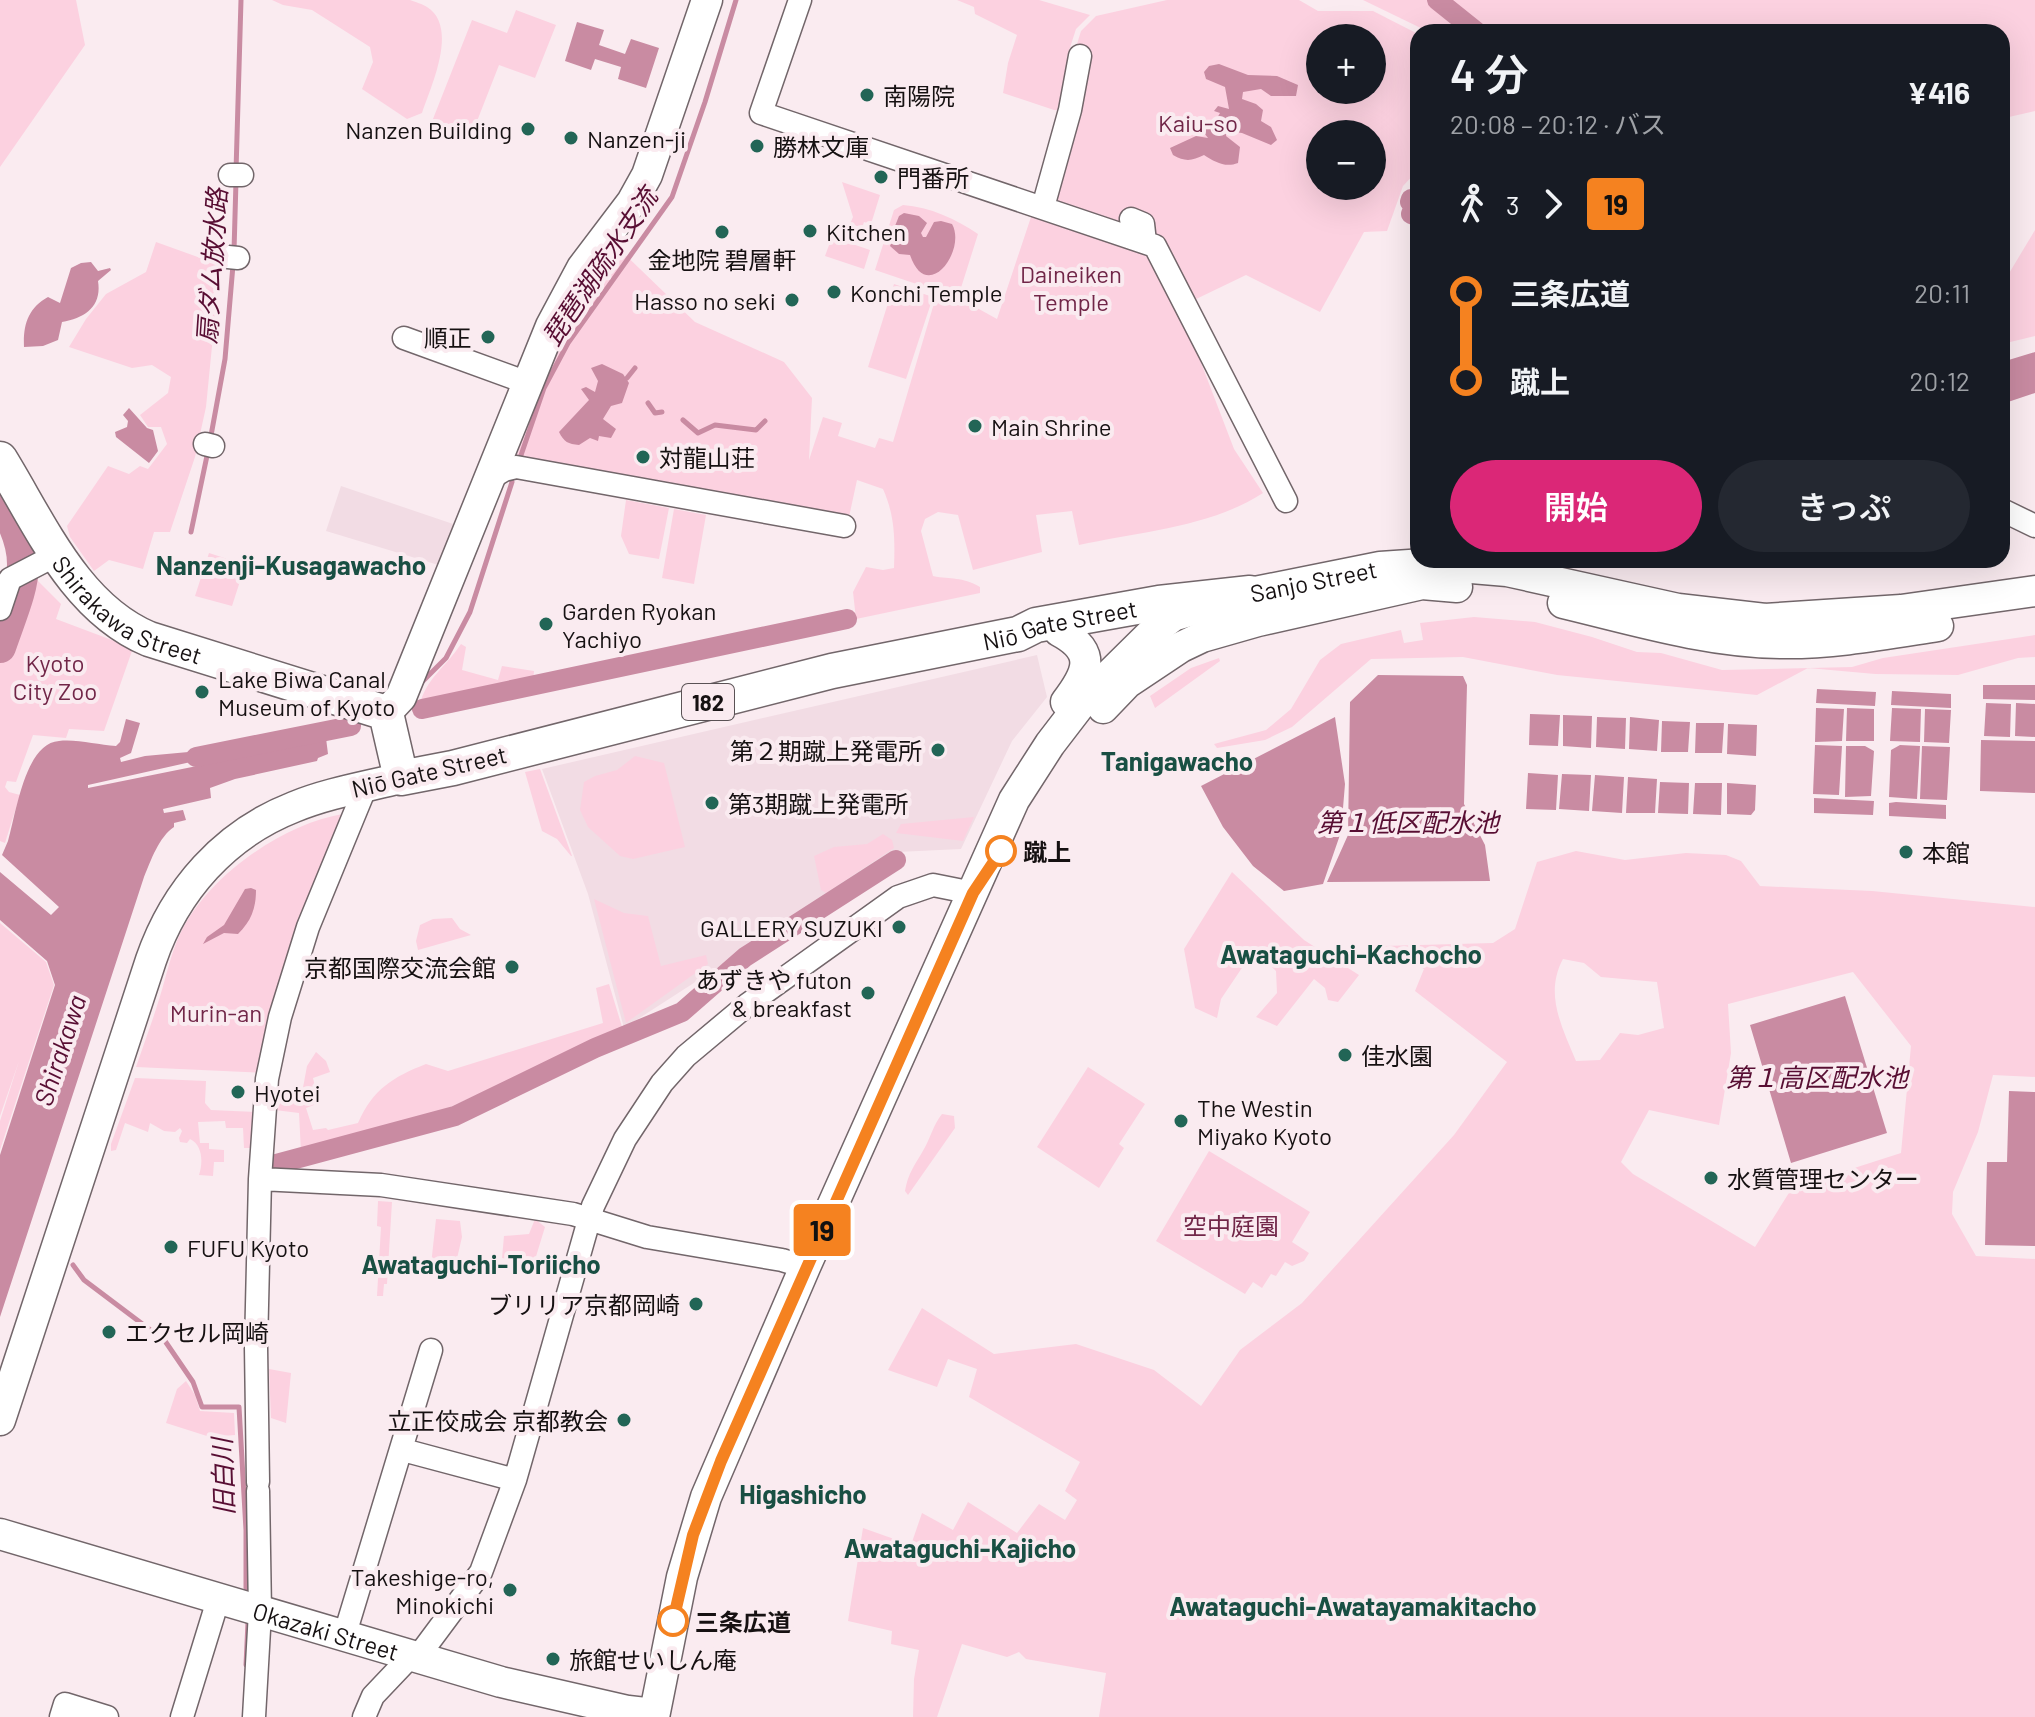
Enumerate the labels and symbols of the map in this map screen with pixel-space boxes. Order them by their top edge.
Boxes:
place label: 南陽院 [883,81,955,110]
marker: 南陽院 [858,86,876,104]
park label: Kaiu-so [1158,108,1238,137]
place label: Nanzen Building [345,115,512,144]
marker: Nanzen Building [519,120,537,138]
place label: Nanzen-ji [587,124,686,153]
marker: Nanzen-ji [562,129,580,147]
place label: 勝林文庫 [773,132,869,161]
marker: 勝林文庫 [748,137,766,155]
place label: 門番所 [897,163,969,192]
marker: 門番所 [872,168,890,186]
water label: 琵琶湖疏水支流 [535,179,665,350]
water label: 扇ダム放水路 [190,185,232,345]
place label: Kitchen [826,217,906,246]
marker: Kitchen [801,222,819,240]
marker: 金地院 碧層軒 [713,223,731,241]
place label: 金地院 碧層軒 [648,245,796,274]
park label: Daineiken Temple [1020,259,1122,316]
place label: Konchi Temple [850,278,1003,307]
marker: Konchi Temple [825,283,843,301]
place label: Hasso no seki [634,286,776,315]
marker: Hasso no seki [783,291,801,309]
place label: 順正 [424,323,472,352]
marker: 順正 [479,328,497,346]
place label: Main Shrine [991,412,1112,441]
marker: Main Shrine [966,417,984,435]
place label: 対龍山荘 [659,443,755,472]
marker: 対龍山荘 [634,448,652,466]
district label: Nanzenji-Kusagawacho [156,549,426,580]
street label: Shirakawa Street [47,550,206,669]
street label: Sanjo Street [1247,554,1379,607]
street label: Niō Gate Street [980,593,1139,655]
place label: Garden Ryokan Yachiyo [562,596,717,653]
marker: Garden Ryokan Yachiyo [537,615,555,633]
park label: Kyoto City Zoo [13,648,97,705]
place label: Lake Biwa Canal Museum of Kyoto [218,664,395,721]
marker: Lake Biwa Canal Museum of Kyoto [193,683,211,701]
road number: 182 [682,684,734,720]
place label: 第２期蹴上発電所 [730,736,922,765]
street label: Niō Gate Street [349,739,509,803]
marker: 第２期蹴上発電所 [929,741,947,759]
district label: Tanigawacho [1101,745,1253,776]
place label: 第3期蹴上発電所 [728,789,908,818]
marker: 第3期蹴上発電所 [703,794,721,812]
water label: 第１低区配水池 [1317,806,1502,837]
marker: 蹴上 [986,836,1016,866]
place label: 蹴上 [1023,837,1071,866]
place label: 本館 [1922,838,1970,867]
marker: 本館 [1897,843,1915,861]
place label: GALLERY SUZUKI [700,913,883,942]
marker: GALLERY SUZUKI [890,918,908,936]
district label: Awataguchi-Kachocho [1220,938,1482,969]
place label: 京都国際交流会館 [304,953,496,982]
marker: 京都国際交流会館 [503,958,521,976]
place label: あずきや futon & breakfast [695,965,852,1022]
marker: あずきや futon & breakfast [859,984,877,1002]
water label: Shirakawa [27,991,91,1109]
park label: Murin-an [170,998,262,1027]
place label: 佳水園 [1361,1041,1433,1070]
marker: 佳水園 [1336,1046,1354,1064]
water label: 第１高区配水池 [1726,1061,1911,1092]
place label: Hyotei [254,1078,321,1107]
marker: Hyotei [229,1083,247,1101]
place label: The Westin Miyako Kyoto [1197,1093,1332,1150]
marker: The Westin Miyako Kyoto [1172,1112,1190,1130]
place label: 水質管理センター [1727,1164,1919,1193]
marker: 水質管理センター [1702,1169,1720,1187]
line badge: 19 [786,1204,858,1256]
park label: 空中庭園 [1183,1211,1279,1240]
place label: FUFU Kyoto [187,1233,309,1262]
marker: FUFU Kyoto [162,1238,180,1256]
district label: Awataguchi-Toriicho [361,1248,601,1279]
place label: ブリリア京都岡崎 [488,1290,680,1319]
marker: ブリリア京都岡崎 [687,1295,705,1313]
place label: エクセル岡崎 [125,1318,269,1347]
marker: エクセル岡崎 [100,1323,118,1341]
place label: 立正佼成会 京都教会 [387,1406,608,1435]
marker: 立正佼成会 京都教会 [615,1411,633,1429]
water label: 旧白川 [205,1434,239,1517]
district label: Higashicho [739,1478,867,1509]
district label: Awataguchi-Kajicho [844,1532,1076,1563]
place label: Takeshige-ro, Minokichi [351,1562,494,1619]
marker: Takeshige-ro, Minokichi [501,1581,519,1599]
district label: Awataguchi-Awatayamakitacho [1169,1590,1537,1621]
street label: Okazaki Street [250,1595,402,1666]
marker: 三条広道 [658,1606,688,1636]
place label: 三条広道 [695,1607,791,1636]
place label: 旅館せいしん庵 [569,1645,737,1674]
marker: 旅館せいしん庵 [544,1650,562,1668]

